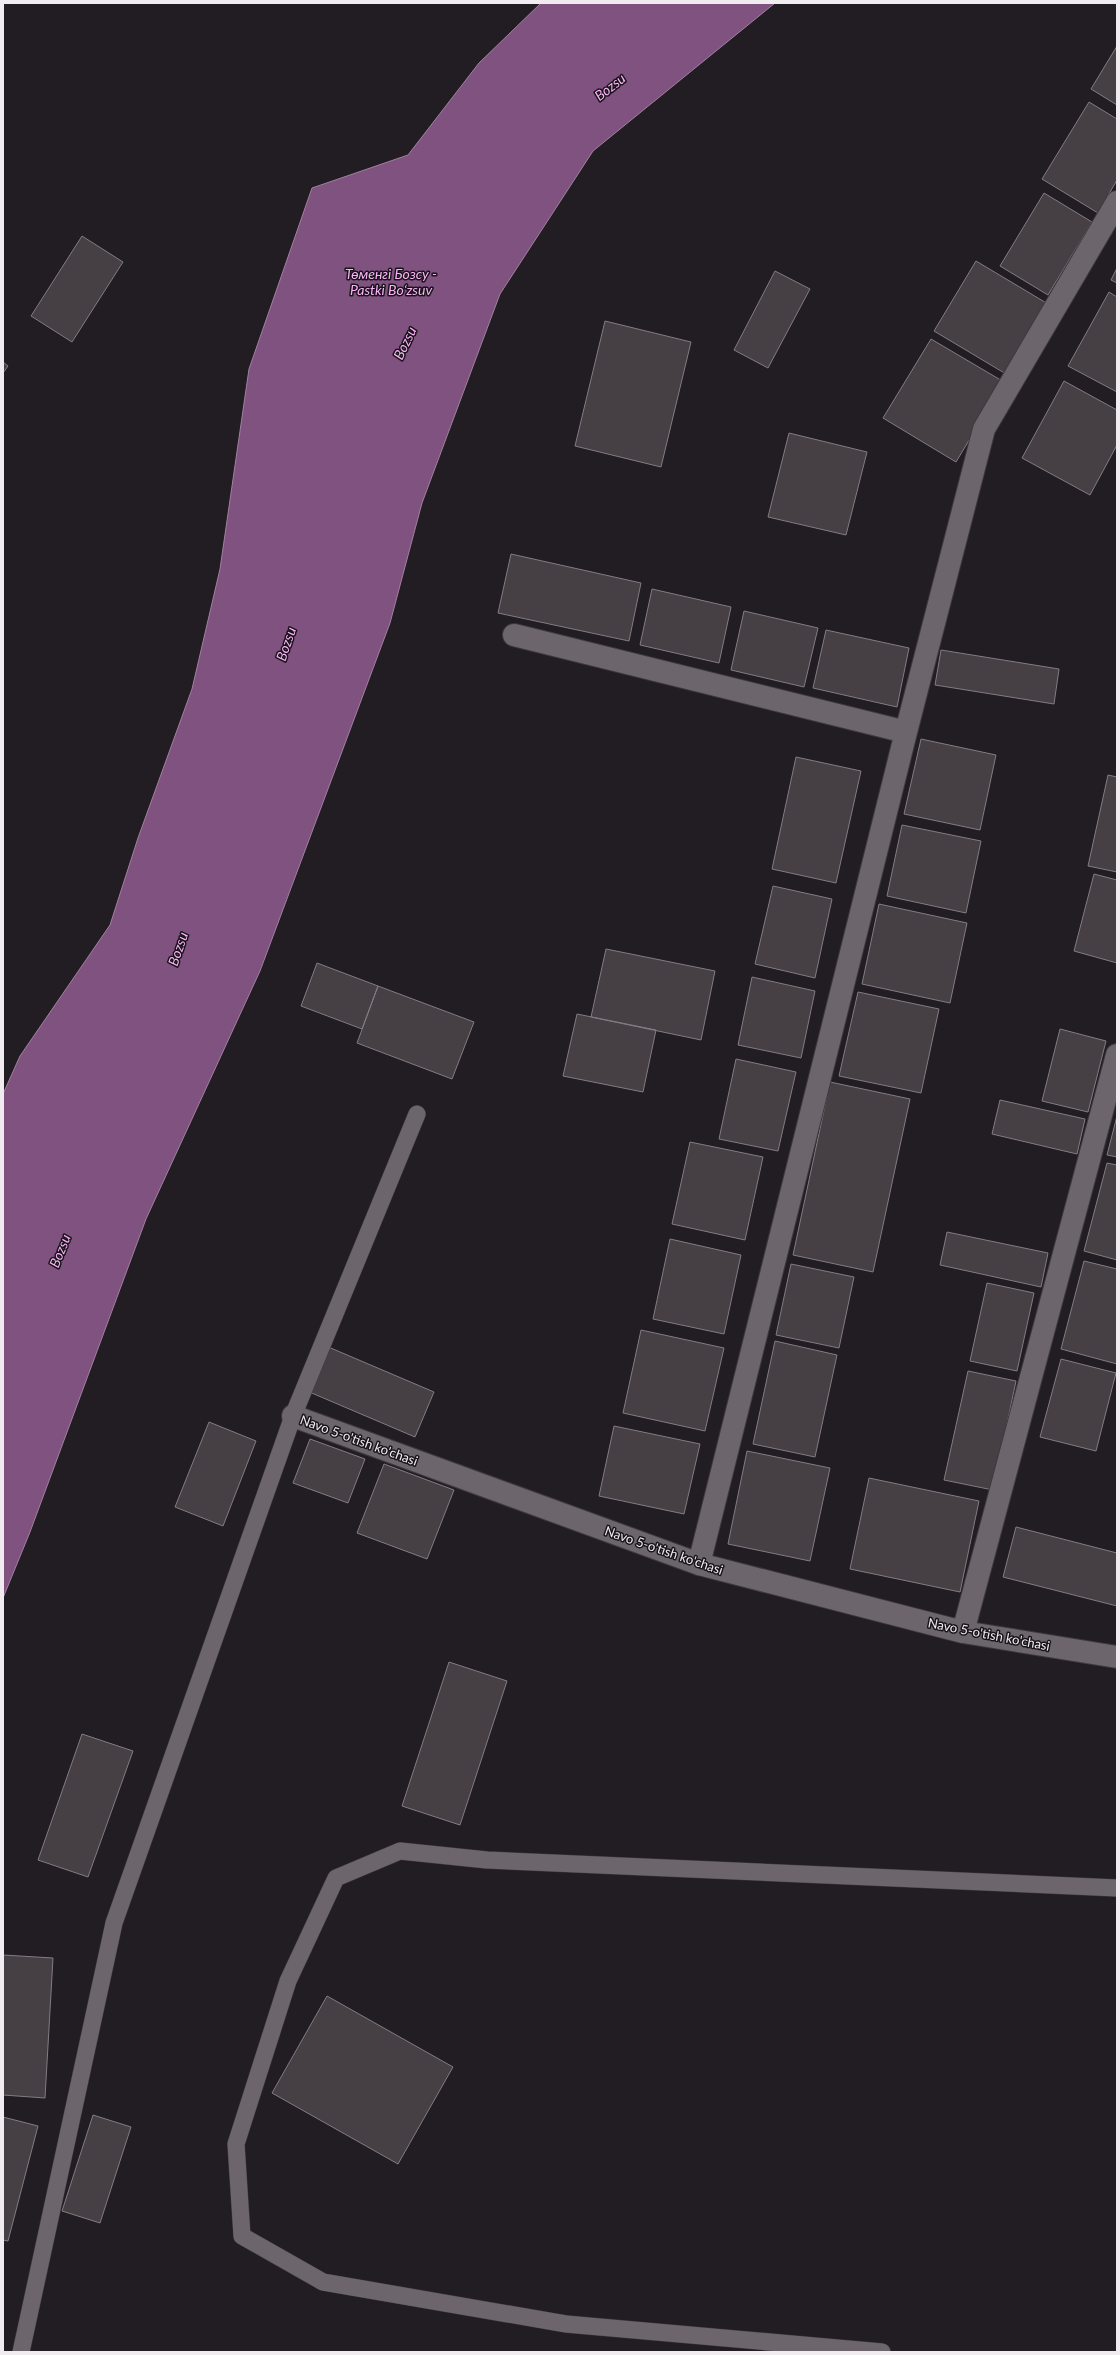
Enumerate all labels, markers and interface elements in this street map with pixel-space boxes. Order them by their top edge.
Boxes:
water label: Bozsu [591,69,628,104]
water label: Төменгі Бозсу - Pastki Boʻzsuv [345,265,437,298]
water label: Bozsu [389,324,420,362]
water label: Bozsu [272,625,299,663]
water label: Bozsu [164,930,191,968]
water label: Bozsu [45,1232,74,1270]
street label: Navo 5-o'tish ko'chasi [298,1411,420,1469]
street label: Navo 5-o'tish ko'chasi [603,1522,725,1578]
street label: Navo 5-o'tish ko'chasi [927,1614,1051,1654]

